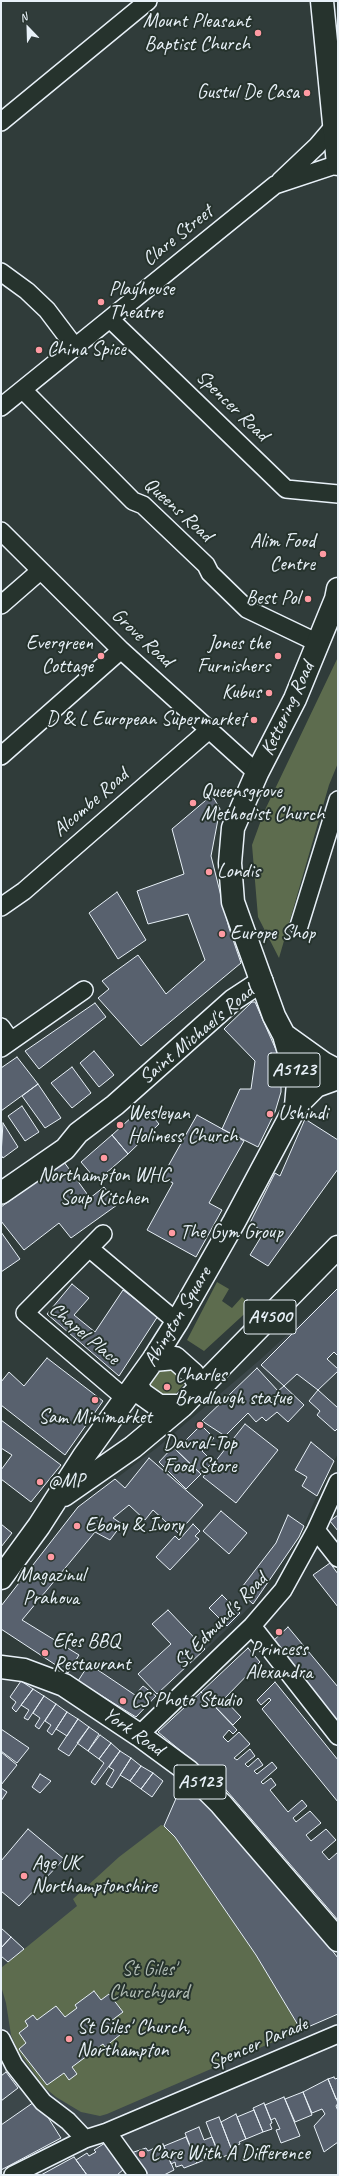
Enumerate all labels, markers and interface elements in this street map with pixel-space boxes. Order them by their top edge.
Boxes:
north arrow [8,8,48,48]
text: N [17,9,29,25]
place label: Mount Pleasant Baptist Church [143,10,250,57]
marker: Mount Pleasant Baptist Church [253,28,263,38]
place label: Gustul De Casa [197,81,299,105]
marker: Gustul De Casa [302,88,312,98]
street label: Clare Street [138,200,218,272]
place label: Playhouse Theatre [109,278,174,325]
marker: Playhouse Theatre [96,297,106,307]
place label: China Spice [47,338,126,362]
marker: China Spice [34,345,44,355]
street label: Spencer Road [190,365,274,447]
street label: Queens Road [139,473,217,547]
place label: Alim Food Centre [250,530,315,577]
marker: Alim Food Centre [318,549,328,559]
place label: Best Pol [246,587,300,611]
marker: Best Pol [303,594,313,604]
street label: Grove Road [106,603,178,673]
place label: Evergreen Cottage [26,632,93,679]
place label: Jones the Furnishers [197,632,270,679]
marker: Evergreen Cottage [96,651,106,661]
marker: Jones the Furnishers [273,651,283,661]
street label: Kettering Road [256,658,320,760]
place label: Kubus [222,681,261,705]
marker: Kubus [264,688,274,698]
place label: D & L European Supermarket [46,708,246,732]
marker: D & L European Supermarket [249,715,259,725]
street label: Alcombe Road [48,764,134,842]
place label: Queensgrove Methodist Church [201,780,325,827]
marker: Queensgrove Methodist Church [188,798,198,808]
place label: Londis [217,860,260,884]
marker: Londis [204,867,214,877]
place label: Europe Shop [230,922,315,946]
marker: Europe Shop [217,929,227,939]
street label: Saint Michael's Road [135,980,259,1090]
road number: A5123 [268,1053,320,1087]
place label: Wesleyan Holiness Church [128,1102,237,1149]
place label: Ushindi [278,1102,328,1126]
marker: Ushindi [265,1109,275,1119]
marker: Wesleyan Holiness Church [115,1120,125,1130]
marker: Northampton WHC Soup Kitchen [99,1153,109,1163]
place label: Northampton WHC Soup Kitchen [38,1164,170,1211]
place label: The Gym Group [180,1221,283,1245]
marker: The Gym Group [167,1228,177,1238]
street label: Abington Square [139,1263,217,1371]
street label: Chapel Place [44,1298,124,1370]
road number: A4500 [244,1300,296,1334]
place label: Charles Bradlaugh statue [175,1364,292,1411]
marker: Charles Bradlaugh statue [162,1382,172,1392]
marker: Sam Minimarket [90,1395,100,1405]
place label: Sam Minimarket [38,1406,152,1430]
marker: Davral-Top Food Store [195,1420,205,1430]
place label: Davral-Top Food Store [163,1432,237,1479]
place label: @MP [48,1470,85,1494]
marker: @MP [35,1477,45,1487]
place label: Ebony & Ivory [85,1514,183,1538]
marker: Ebony & Ivory [72,1521,82,1531]
marker: Magazinul Prahova [46,1552,56,1562]
place label: Magazinul Prahova [17,1564,85,1611]
street label: St Edmund's Road [169,1568,273,1674]
marker: Princess Alexandra [274,1627,284,1637]
place label: Efes BBQ Restaurant [53,1630,130,1677]
place label: Princess Alexandra [245,1638,313,1685]
marker: Efes BBQ Restaurant [40,1648,50,1658]
place label: CS Photo Studio [131,1689,242,1713]
marker: CS Photo Studio [118,1696,128,1706]
street label: York Road [98,1702,168,1762]
road number: A5123 [174,1765,226,1799]
place label: Age UK Northamptonshire [32,1852,157,1899]
marker: Age UK Northamptonshire [19,1871,29,1881]
park label: St Giles' Churchyard [109,1958,189,2005]
street label: Spencer Parade [205,2012,311,2076]
place label: St Giles' Church, Northampton [77,2016,190,2063]
marker: St Giles' Church, Northampton [64,2034,74,2044]
place label: Care With A Difference [150,2142,310,2166]
marker: Care With A Difference [137,2149,147,2159]

